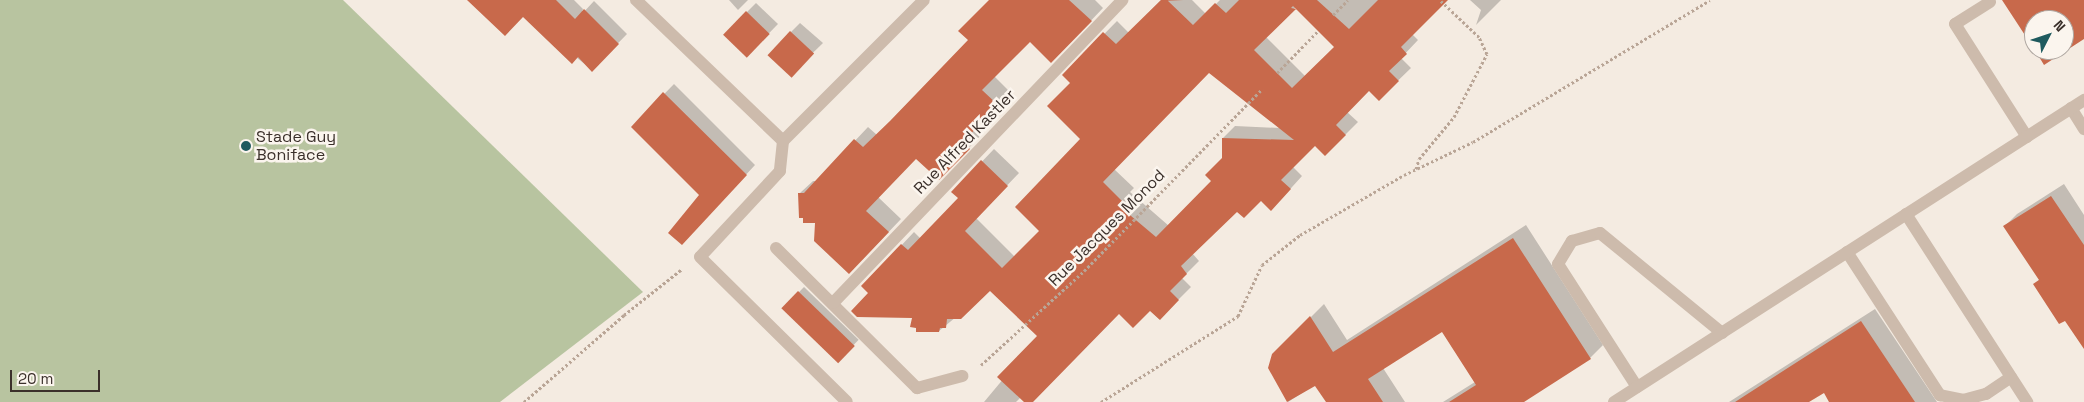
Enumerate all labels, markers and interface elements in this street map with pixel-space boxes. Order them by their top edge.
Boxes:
north arrow [2024,10,2074,60]
text: N [2050,16,2069,35]
street label: Rue Alfred Kastler [910,86,1020,198]
place label: Stade Guy Boniface [256,127,336,165]
marker: Stade Guy Boniface [240,140,252,152]
street label: Rue Jacques Monod [1045,166,1169,290]
scale bar [12,360,102,392]
text: 20 m [18,369,53,388]

